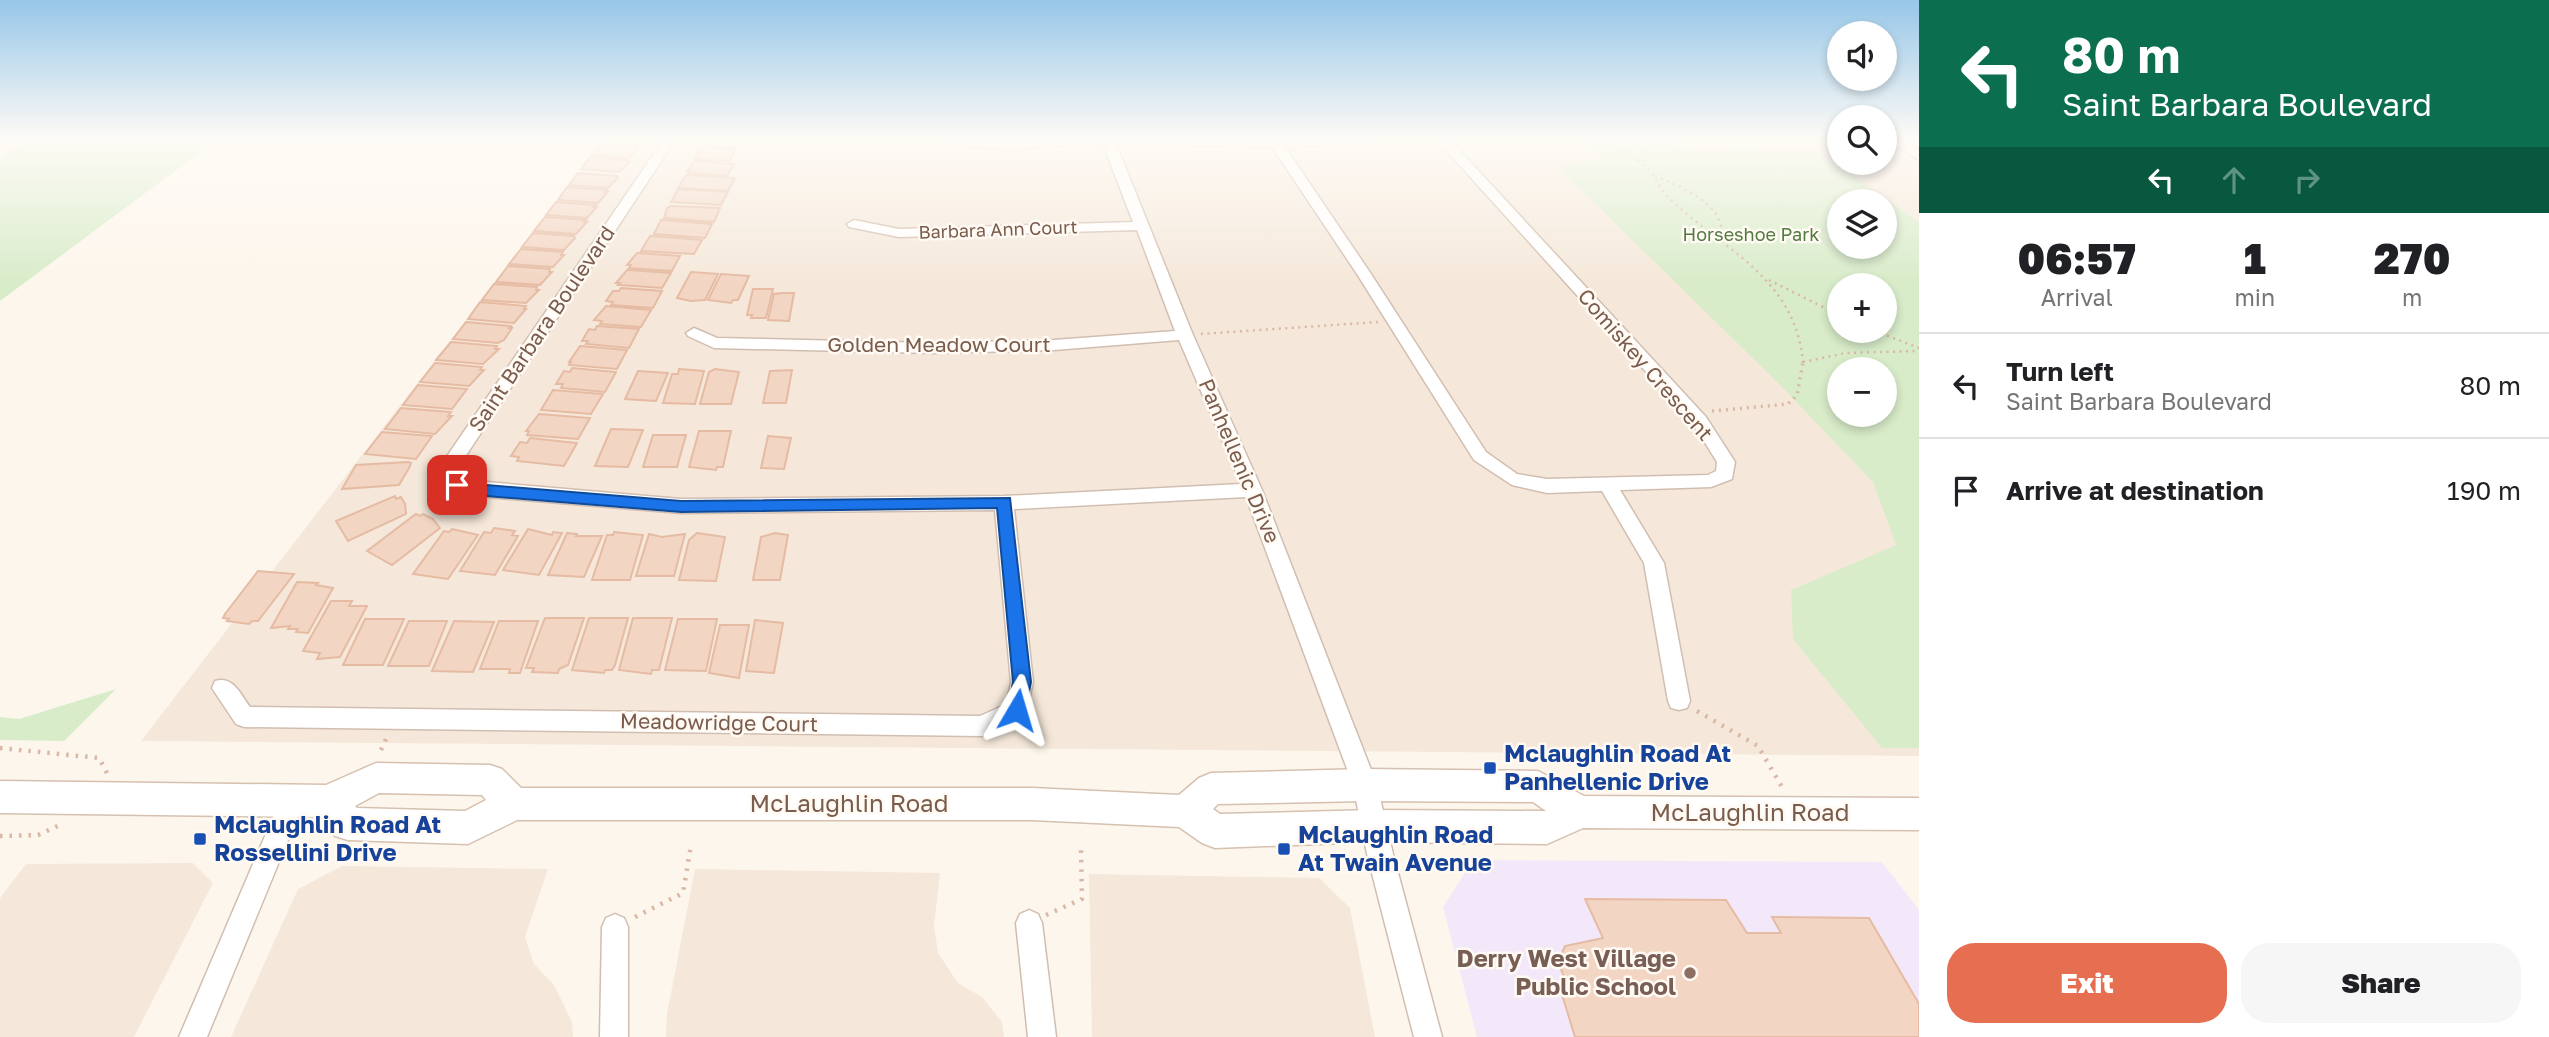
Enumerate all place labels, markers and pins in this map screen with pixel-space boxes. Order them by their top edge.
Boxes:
pin [427,455,487,515]
place label: Mclaughlin Road At Panhellenic Drive [1504,738,1731,795]
marker: Mclaughlin Road At Panhellenic Drive [1482,760,1498,776]
place label: Mclaughlin Road At Rossellini Drive [214,809,441,866]
place label: Mclaughlin Road At Twain Avenue [1298,819,1493,876]
marker: Mclaughlin Road At Rossellini Drive [192,831,208,847]
marker: Mclaughlin Road At Twain Avenue [1276,841,1292,857]
place label: Derry West Village Public School [1457,943,1676,1000]
marker: Derry West Village Public School [1682,965,1698,981]

